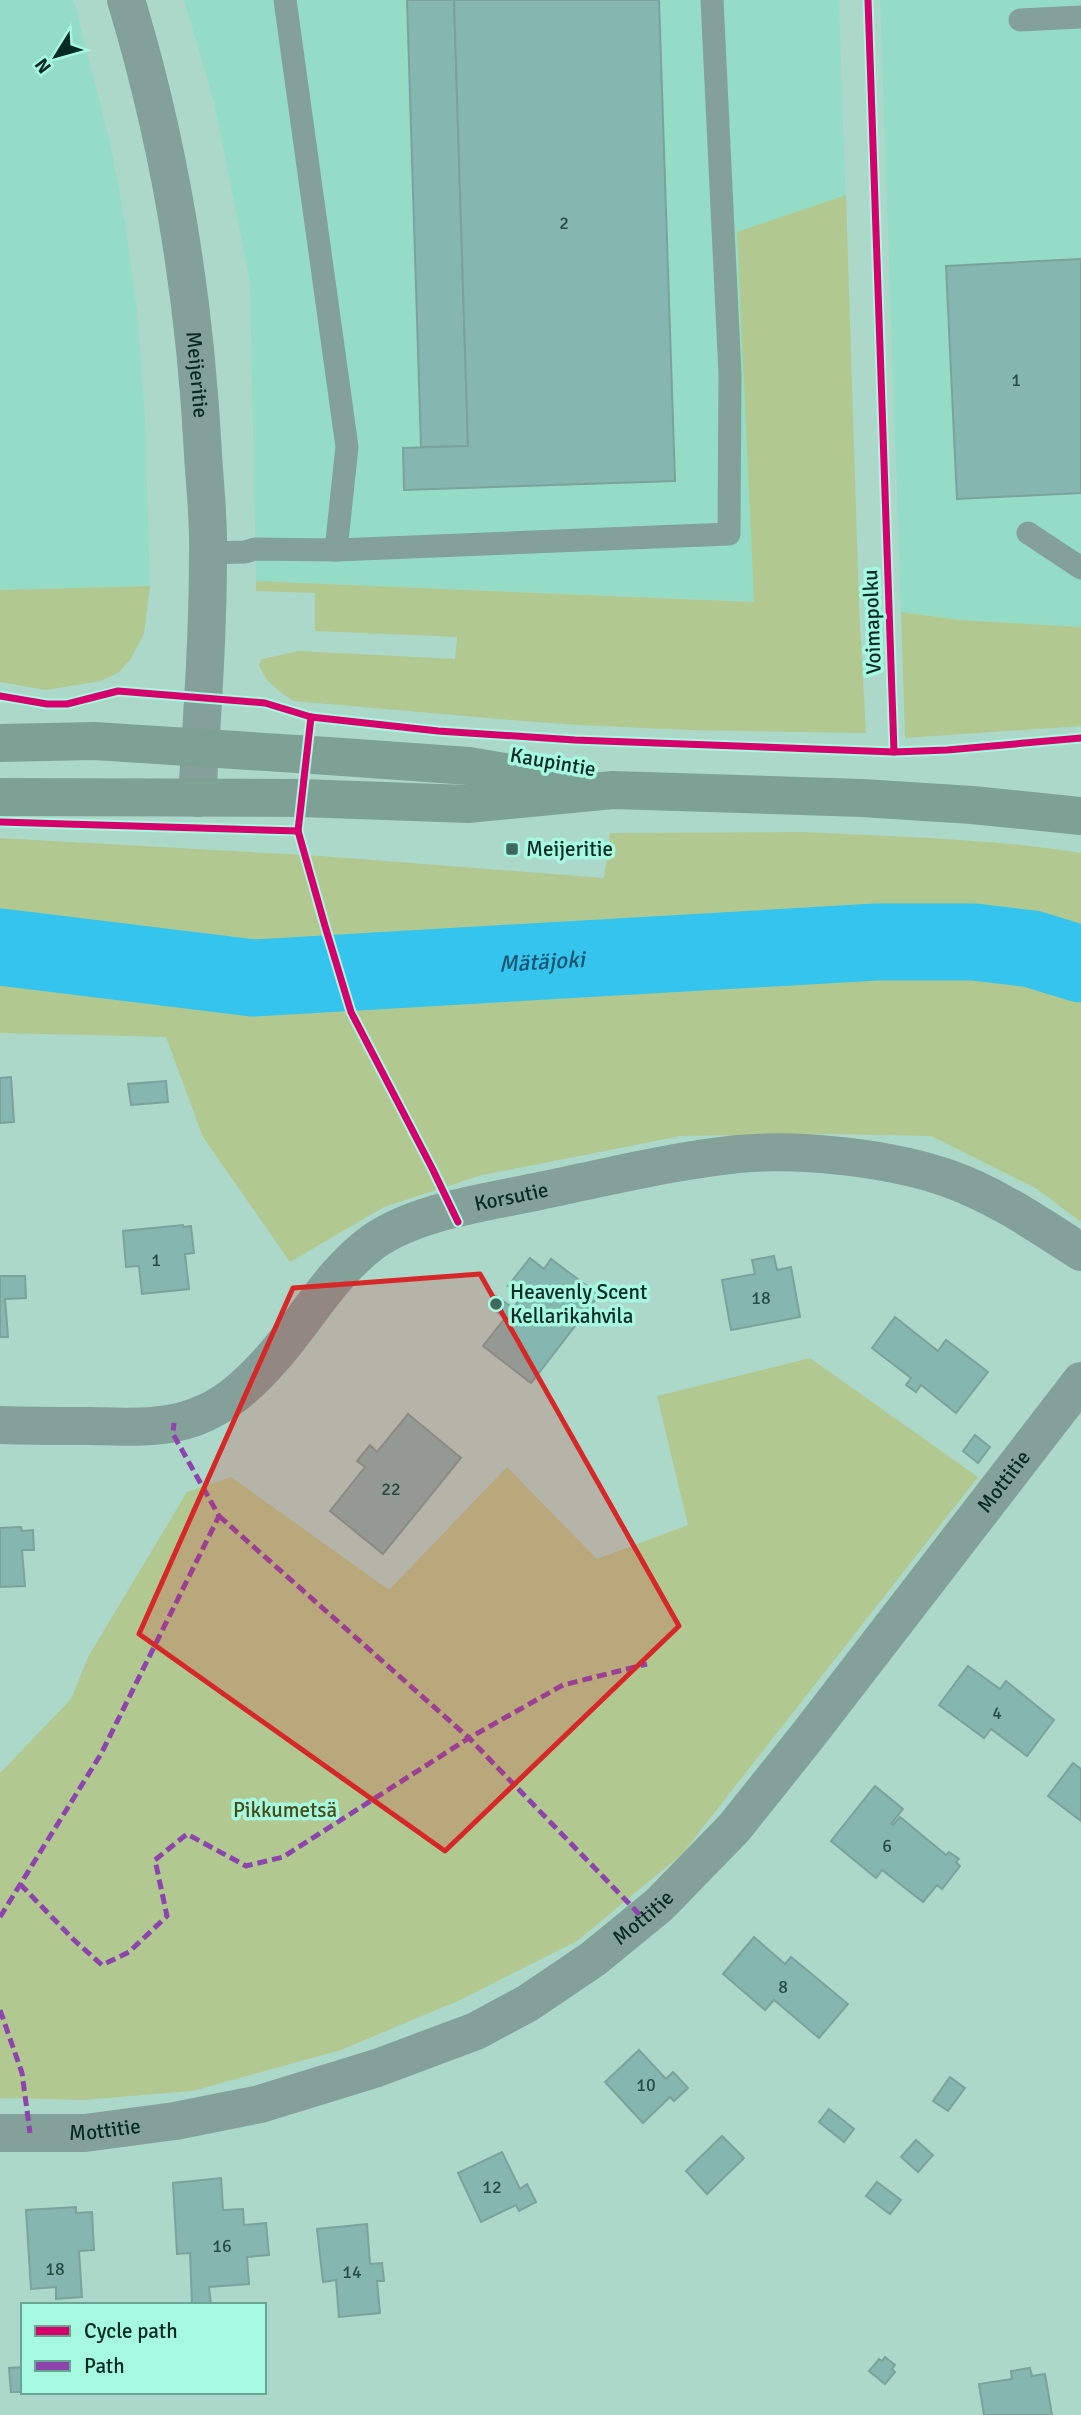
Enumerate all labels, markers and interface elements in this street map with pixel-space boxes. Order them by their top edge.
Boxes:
north arrow [21,21,91,91]
text: N [30,53,57,78]
house number: 2 [559,212,569,234]
street label: Meijeritie [180,330,214,419]
house number: 1 [1011,369,1021,391]
street label: Voimapolku [857,569,887,675]
street label: Kaupintie [508,742,598,782]
place label: Meijeritie [526,836,613,862]
marker: Meijeritie [504,841,520,857]
water label: Mätäjoki [498,944,588,978]
street label: Korsutie [472,1176,551,1217]
house number: 1 [151,1249,161,1271]
place label: Heavenly Scent Kellarikahvila [510,1279,647,1329]
house number: 18 [751,1287,771,1309]
marker: Heavenly Scent Kellarikahvila [488,1296,504,1312]
street label: Mottitie [971,1445,1036,1518]
house number: 22 [381,1478,401,1500]
house number: 4 [992,1702,1002,1724]
park label: Pikkumetsä [233,1797,337,1823]
house number: 6 [882,1835,892,1857]
street label: Mottitie [607,1885,679,1951]
house number: 8 [778,1976,788,1998]
house number: 10 [636,2074,656,2096]
street label: Mottitie [69,2113,142,2146]
house number: 12 [482,2176,502,2198]
house number: 16 [212,2235,232,2257]
house number: 18 [45,2258,65,2280]
house number: 14 [342,2261,362,2283]
legend [21,2303,266,2394]
text: Cycle path [84,2318,178,2344]
text: Path [84,2353,125,2379]

